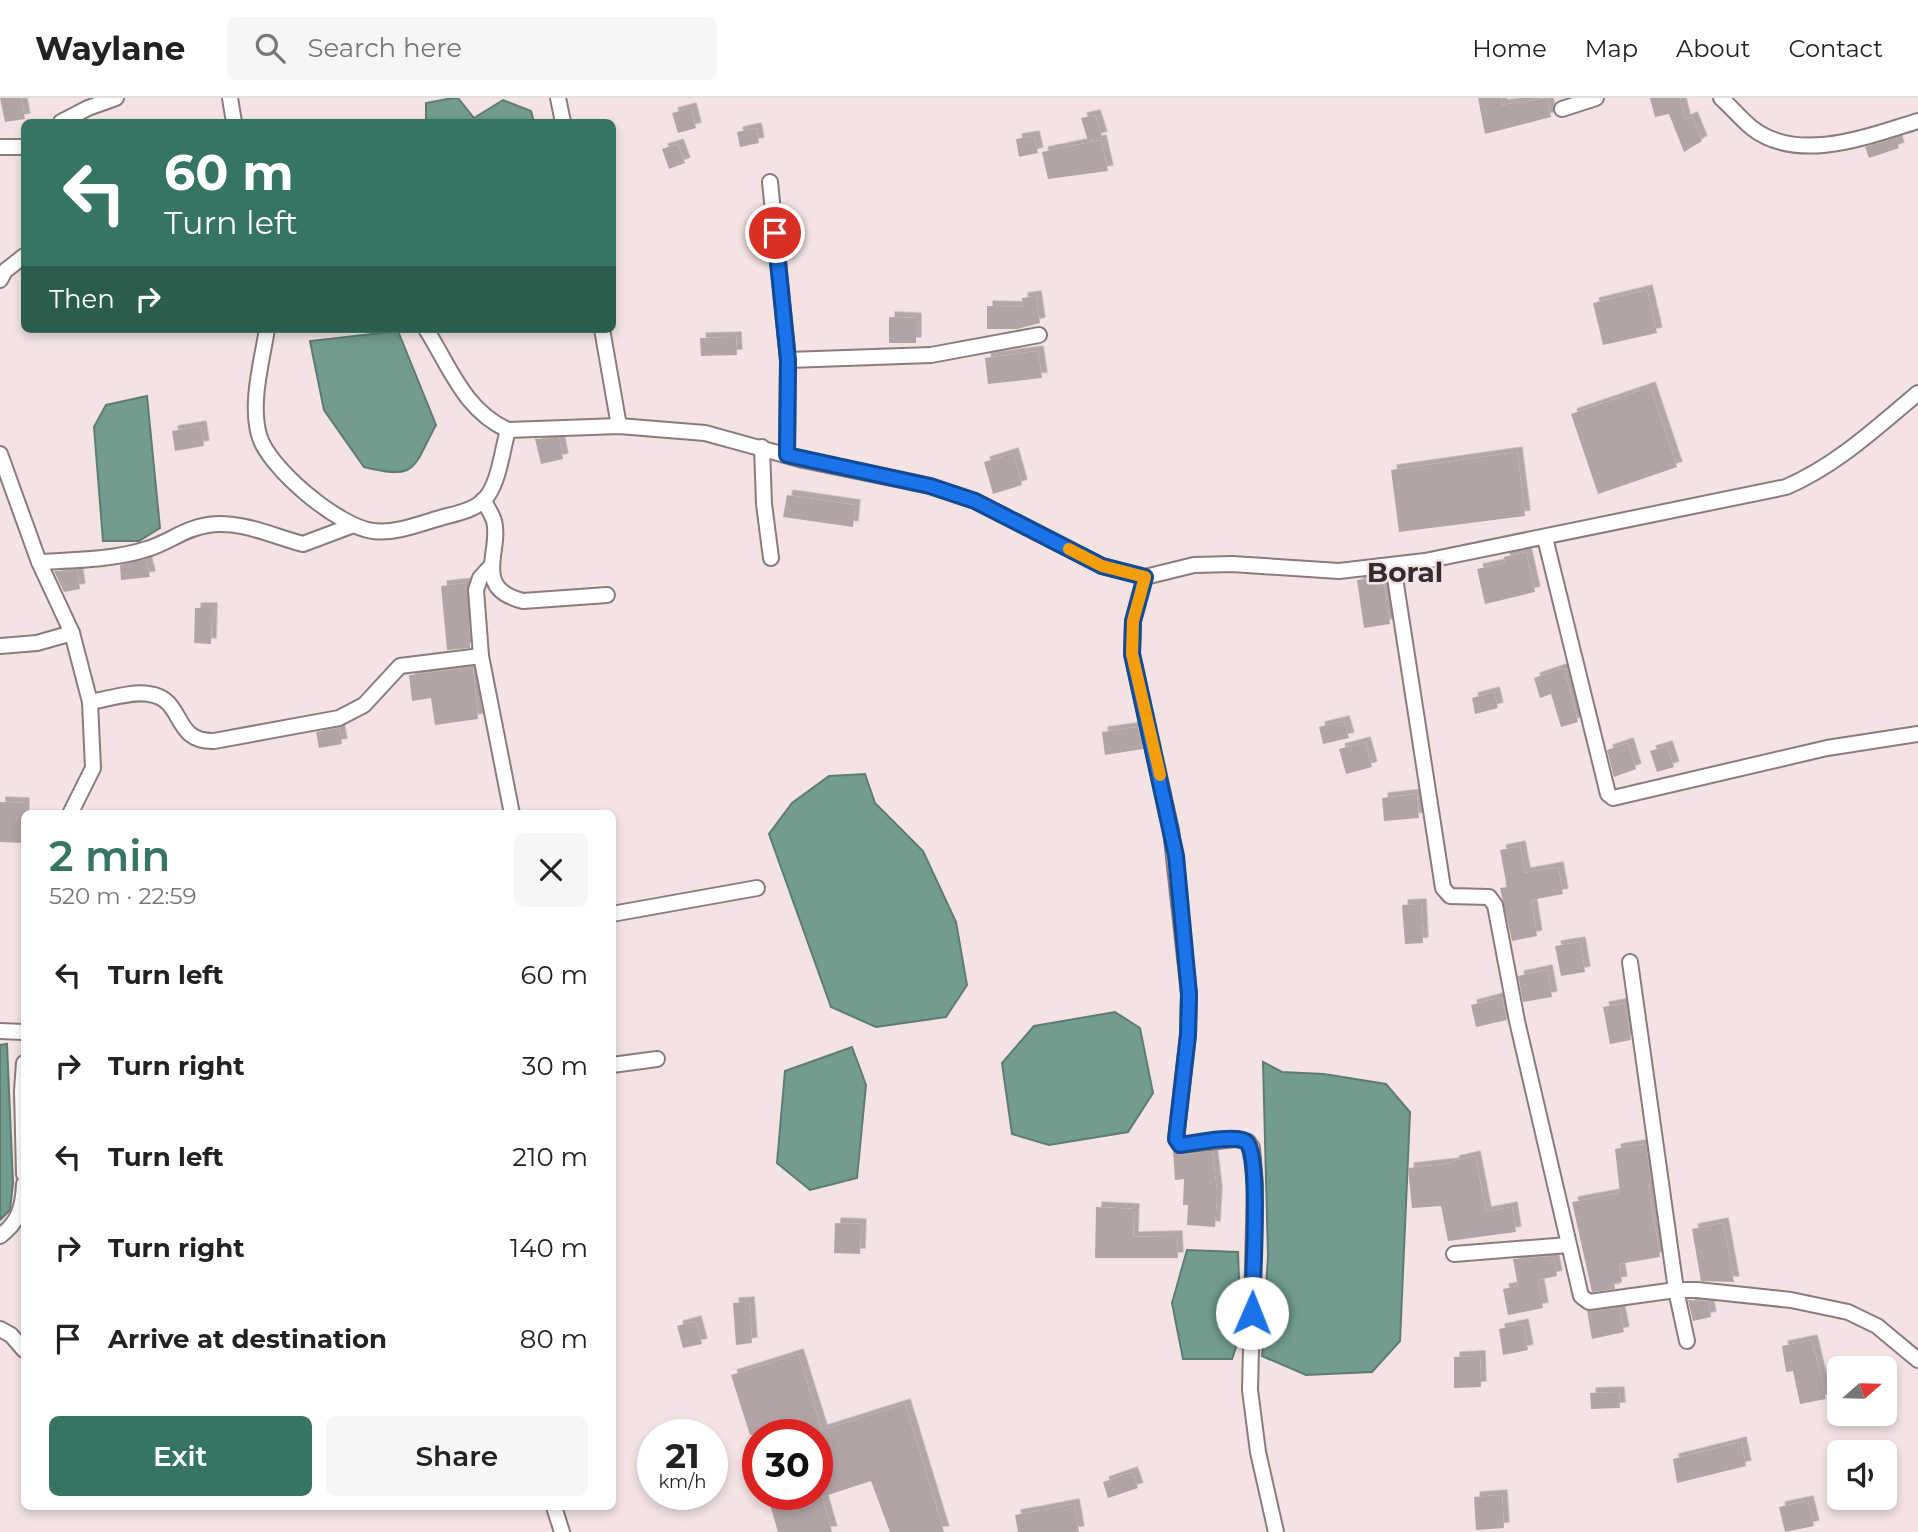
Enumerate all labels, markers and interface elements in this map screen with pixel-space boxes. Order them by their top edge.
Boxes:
search box [227,17,717,80]
text: Waylane [35,28,185,68]
icon: search [251,29,289,67]
text: Search here [307,32,462,64]
text: Home [1472,34,1547,63]
text: Map [1585,34,1638,63]
text: About [1676,34,1750,63]
text: Contact [1788,34,1883,63]
text: 60 m [164,143,294,202]
icon: left [49,147,140,238]
text: Turn left [164,203,298,242]
pin [745,203,805,263]
icon: arrive [756,214,794,252]
icon: right [129,280,167,318]
text: Then [49,283,115,315]
district label: Boral [1367,555,1443,589]
text: 2 min [49,830,170,882]
button: close [514,833,588,907]
text: 520 m · 22:59 [49,882,196,910]
icon: left [49,956,87,994]
text: Turn left [108,959,224,991]
text: 60 m [521,959,588,991]
icon: right [49,1047,87,1085]
text: Turn right [108,1050,244,1082]
text: 30 m [522,1050,588,1082]
icon: left [49,1138,87,1176]
text: Turn left [108,1141,224,1173]
text: 210 m [512,1141,588,1173]
icon: right [49,1229,87,1267]
text: Turn right [108,1232,244,1264]
text: 140 m [510,1232,588,1264]
position arrow [1215,1276,1289,1350]
icon: arrive [49,1320,87,1358]
text: Arrive at destination [108,1323,387,1355]
text: 80 m [520,1323,588,1355]
north arrow [1827,1356,1897,1426]
map controls [1827,1356,1897,1510]
button: Exit [49,1416,312,1496]
button: Share [326,1416,588,1496]
speed limit sign: 30 [742,1419,833,1510]
text: 21 [665,1434,700,1477]
button: sound [1827,1440,1897,1510]
text: km/h [658,1471,707,1493]

